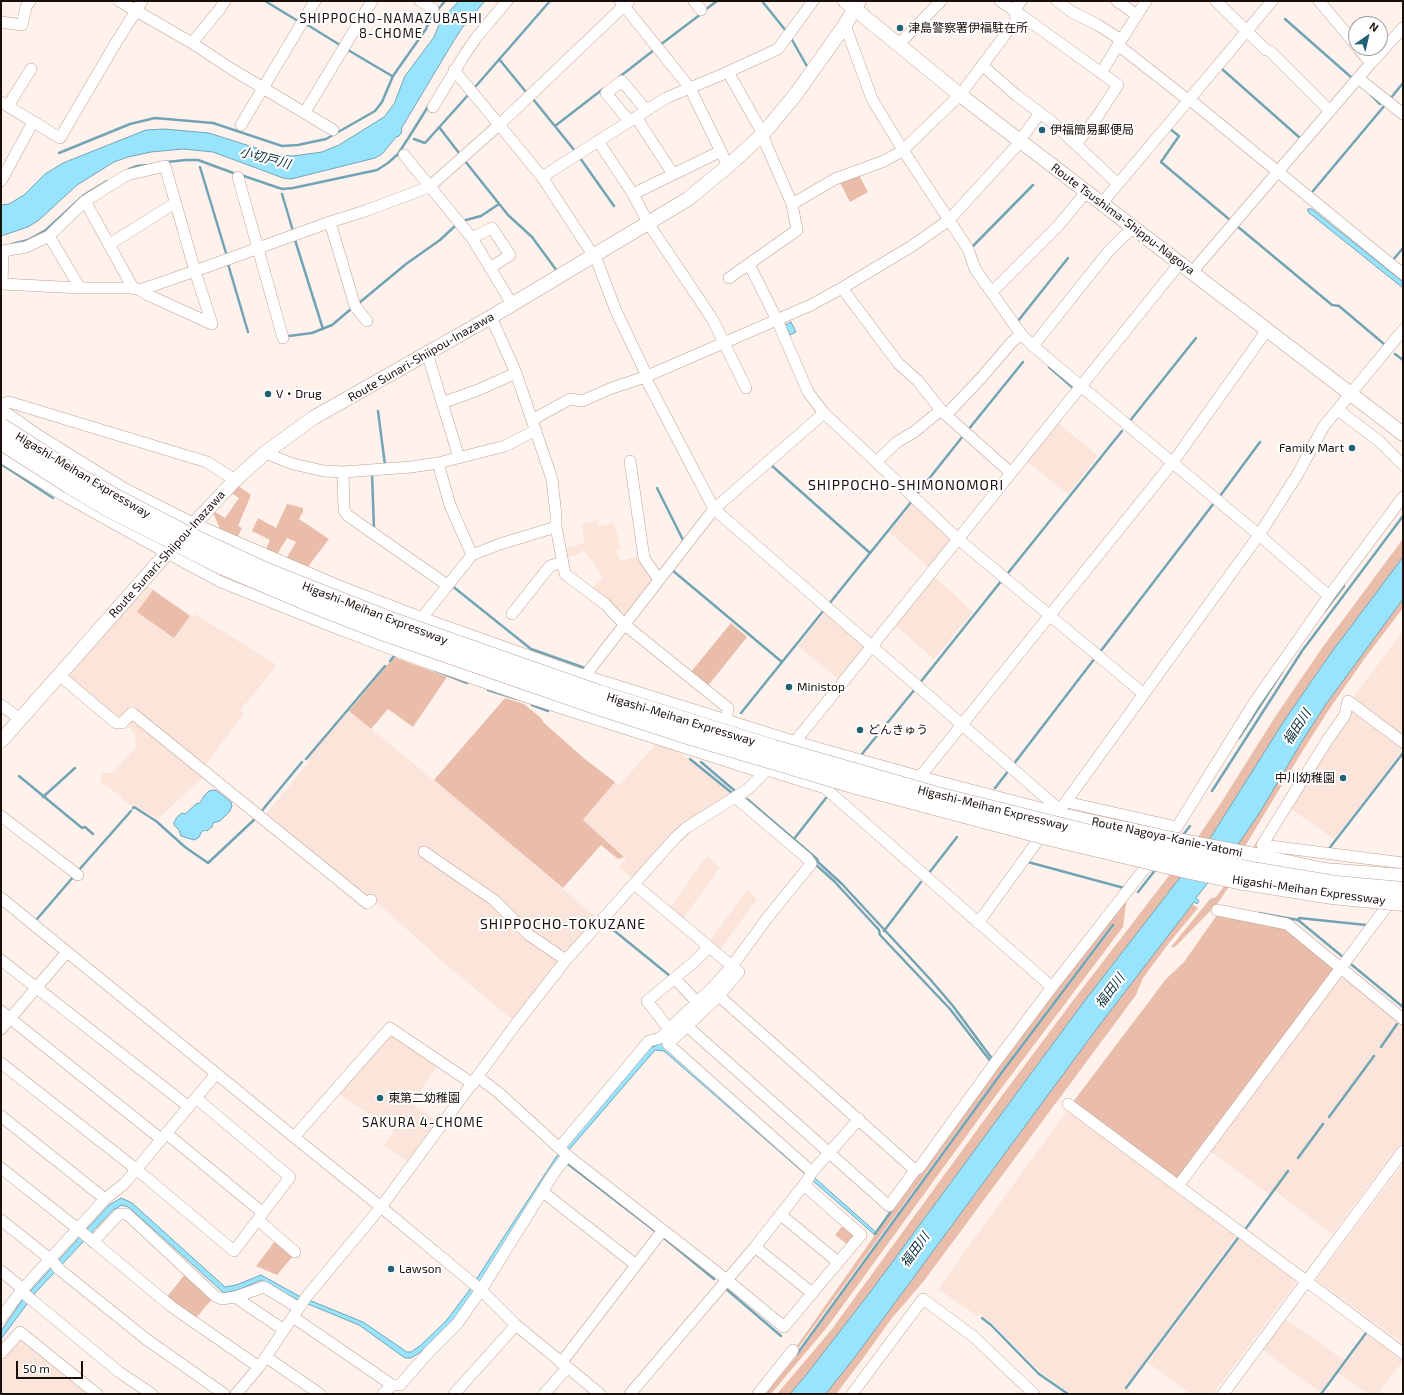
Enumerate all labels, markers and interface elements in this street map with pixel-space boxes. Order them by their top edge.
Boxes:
district label: SHIPPOCHO-NAMAZUBASHI 8-CHOME [299,11,483,42]
north arrow [1348,16,1388,56]
text: N [1367,19,1381,34]
place label: 津島警察署伊福駐在所 [908,21,1028,35]
marker: 津島警察署伊福駐在所 [895,23,905,33]
place label: 伊福簡易郵便局 [1050,123,1134,137]
marker: 伊福簡易郵便局 [1037,125,1047,135]
water label: 小切戸川 [238,144,292,172]
street label: Route Tsushima-Shippu-Nagoya [1048,160,1198,278]
street label: Route Sunari-Shiipou-Inazawa [345,309,497,405]
place label: V・Drug [276,387,322,401]
marker: V・Drug [263,389,273,399]
street label: Higashi-Meihan Expressway [13,429,153,521]
place label: Family Mart [1279,441,1344,455]
marker: Family Mart [1347,443,1357,453]
district label: SHIPPOCHO-SHIMONOMORI [808,477,1004,493]
street label: Route Sunari-Shiipou-Inazawa [106,487,228,621]
street label: Higashi-Meihan Expressway [300,579,450,647]
place label: Ministop [797,680,845,694]
marker: Ministop [784,682,794,692]
street label: Higashi-Meihan Expressway [605,689,757,749]
water label: 福田川 [1280,706,1314,748]
place label: どんきゅう [868,723,928,737]
marker: どんきゅう [855,725,865,735]
place label: 中川幼稚園 [1275,771,1335,785]
marker: 中川幼稚園 [1338,773,1348,783]
street label: Higashi-Meihan Expressway [916,782,1070,834]
street label: Route Nagoya-Kanie-Yatomi [1090,814,1244,860]
street label: Higashi-Meihan Expressway [1231,872,1387,908]
district label: SHIPPOCHO-TOKUZANE [480,916,646,932]
water label: 福田川 [1092,971,1128,1011]
place label: 東第二幼稚園 [388,1091,460,1105]
marker: 東第二幼稚園 [375,1093,385,1103]
district label: SAKURA 4-CHOME [362,1115,484,1131]
water label: 福田川 [897,1230,933,1270]
place label: Lawson [399,1262,442,1276]
marker: Lawson [386,1264,396,1274]
scale bar [18,1353,85,1379]
text: 50 m [23,1361,50,1375]

